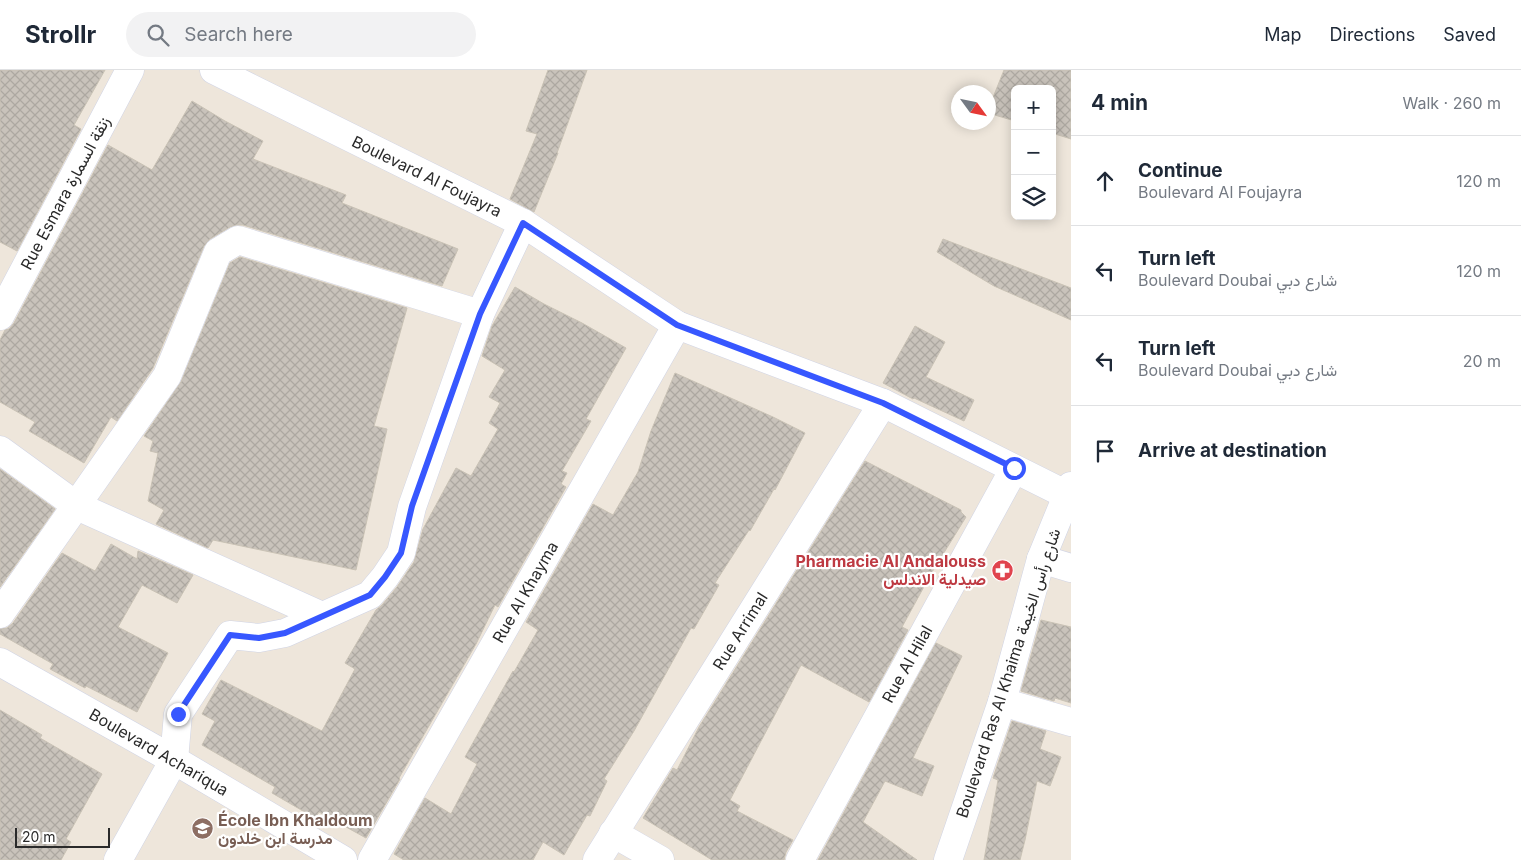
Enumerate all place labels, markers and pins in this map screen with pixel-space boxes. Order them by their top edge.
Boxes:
place label: Pharmacie Al Andalouss صيدلية الاندلس [795,551,986,589]
pharmacy icon: Pharmacie Al Andalouss صيدلية الاندلس [990,558,1014,582]
place label: École Ibn Khaldoum مدرسة ابن خلدون [218,810,372,849]
school or university icon: École Ibn Khaldoum مدرسة ابن خلدون [190,817,214,841]

